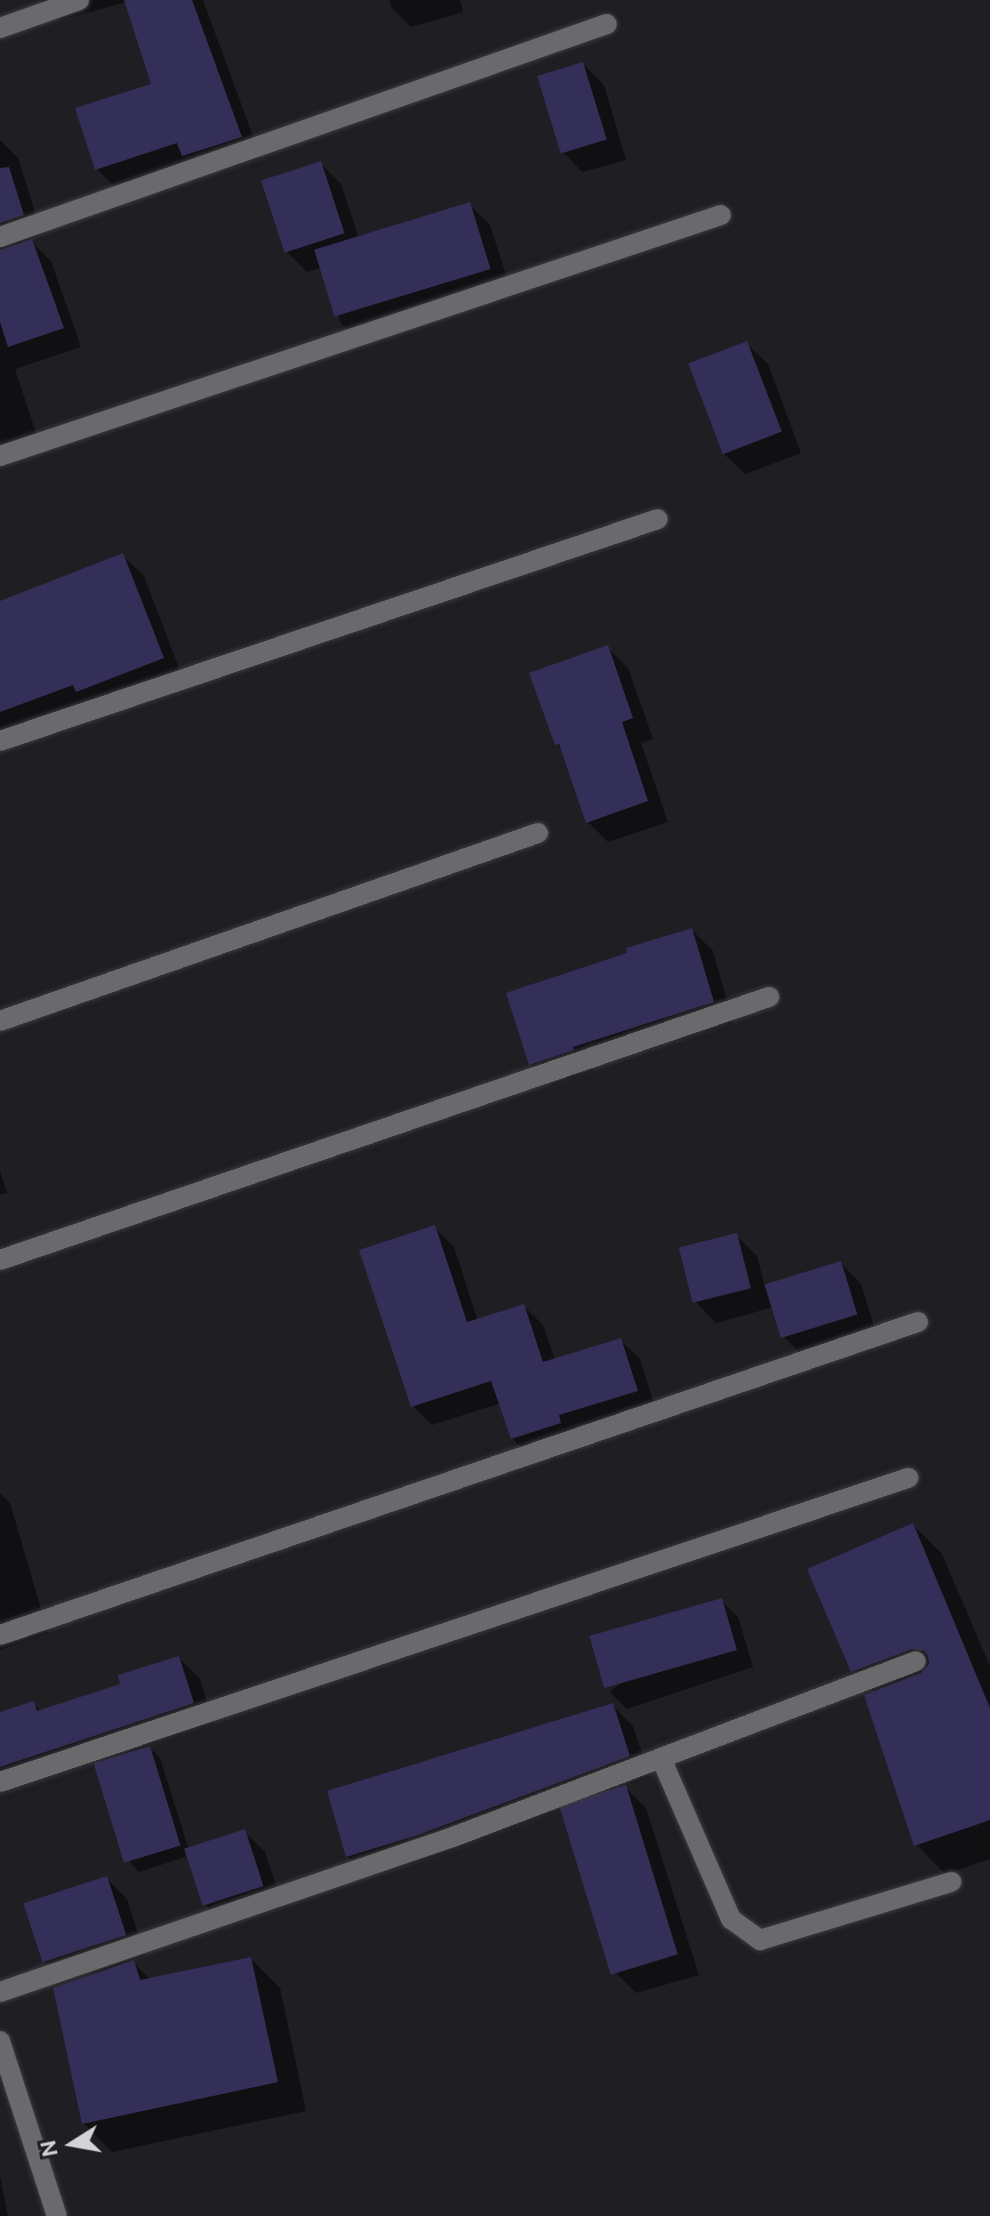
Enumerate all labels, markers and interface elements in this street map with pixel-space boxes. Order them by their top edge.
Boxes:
north arrow [32,2104,112,2184]
text: N [34,2138,62,2159]

